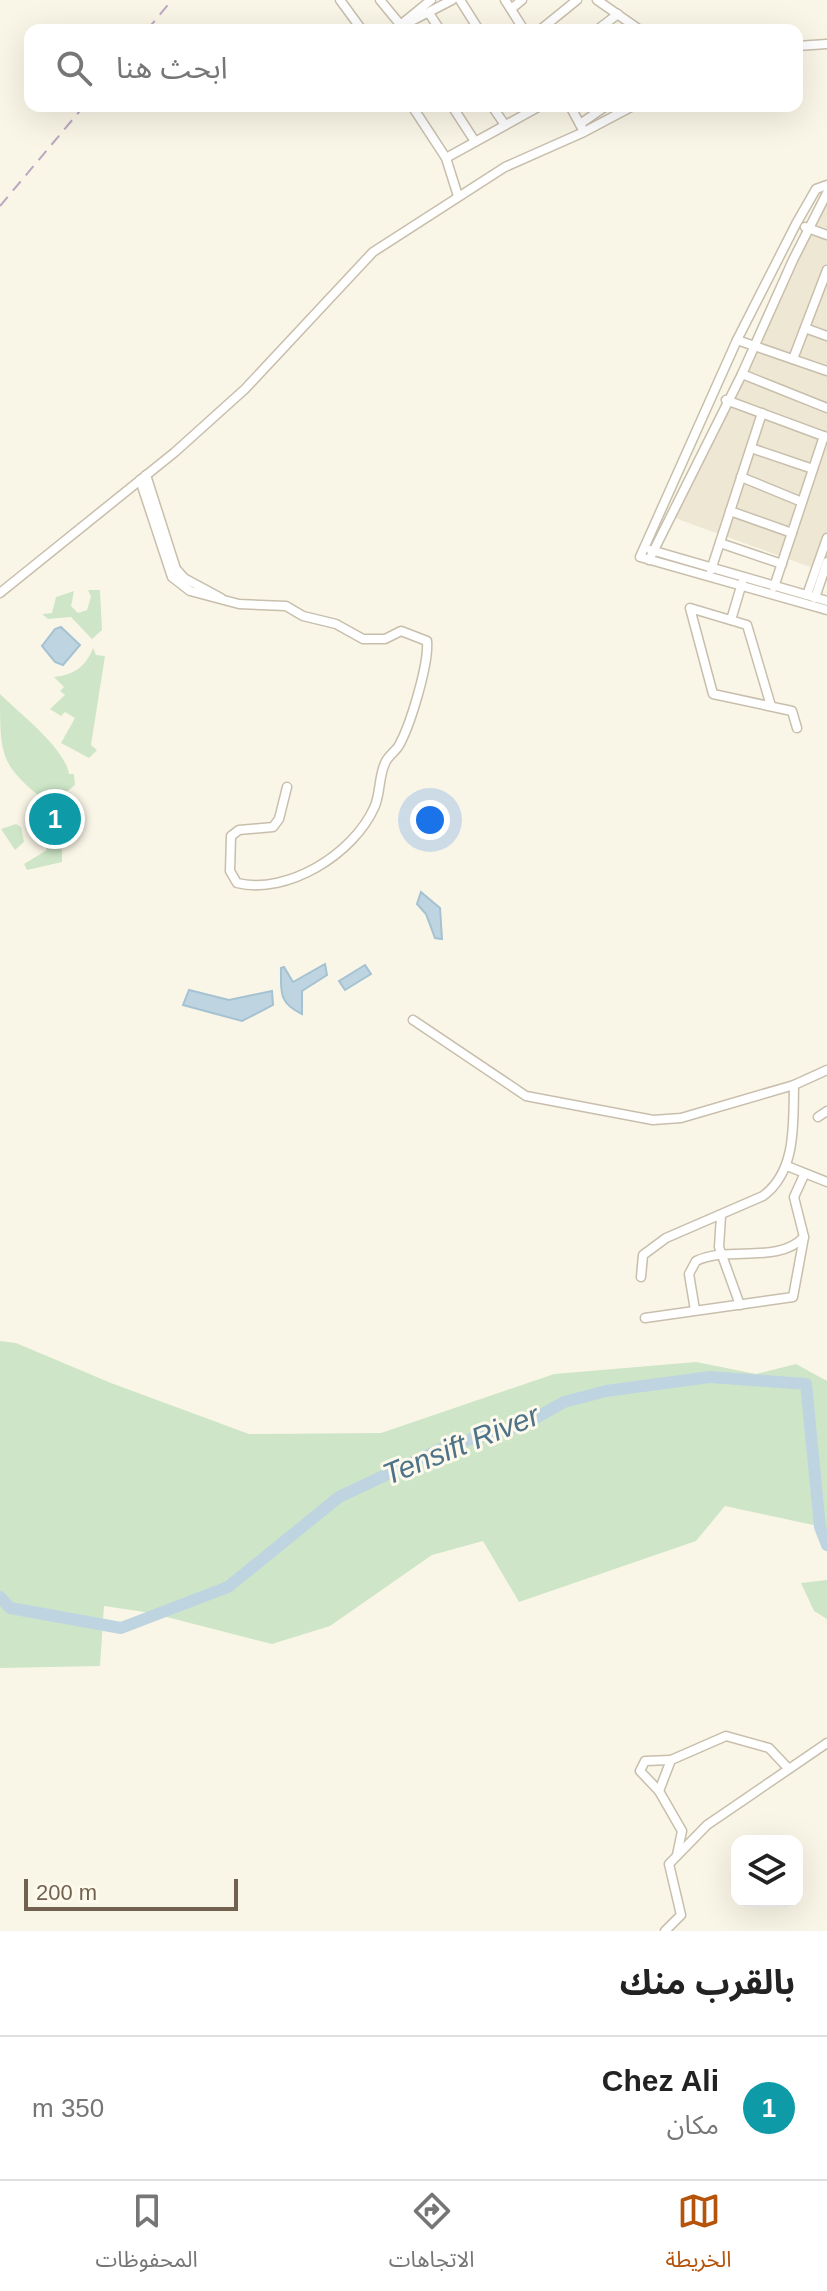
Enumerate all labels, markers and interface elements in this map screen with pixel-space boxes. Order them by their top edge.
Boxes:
search box [24,24,803,112]
icon: search [52,46,96,90]
text: ابحث هنا [116,51,228,84]
pin: 1 [29,789,81,849]
your location [410,800,450,840]
water label: Tensift River [378,1398,545,1491]
map controls [731,1835,803,1907]
button: layers [731,1835,803,1907]
scale bar [24,1875,238,1911]
text: 200 m [36,1880,97,1905]
text: بالقرب منك [620,1963,795,2001]
text: Chez Ali [602,2064,719,2097]
text: 350 m [32,2093,104,2123]
text: 1 [762,2093,776,2123]
text: مكان [667,2110,719,2140]
tab: المحفوظات [96,2189,198,2283]
tab: الاتجاهات [389,2189,475,2283]
tab: الخريطة [666,2189,732,2283]

